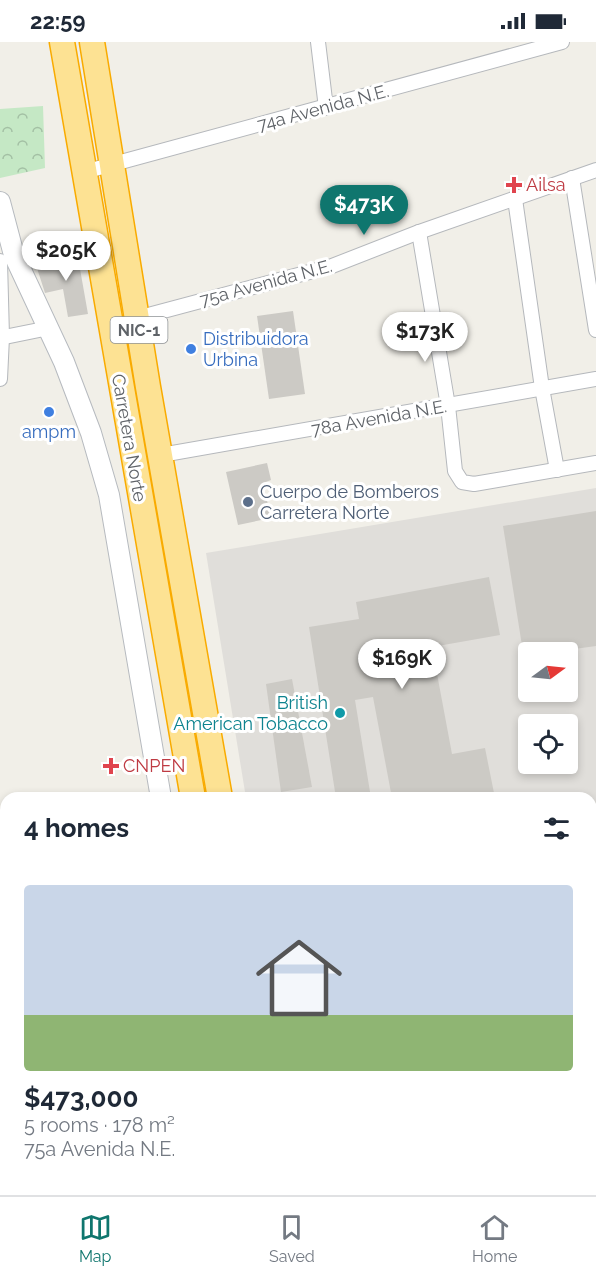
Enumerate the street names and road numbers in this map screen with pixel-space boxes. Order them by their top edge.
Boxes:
street label: 74a Avenida N.E. [255,80,391,135]
street label: 75a Avenida N.E. [197,255,334,310]
road number: NIC-1 [110,317,168,343]
street label: Carretera Norte [108,372,151,504]
street label: 78a Avenida N.E. [310,395,448,440]

